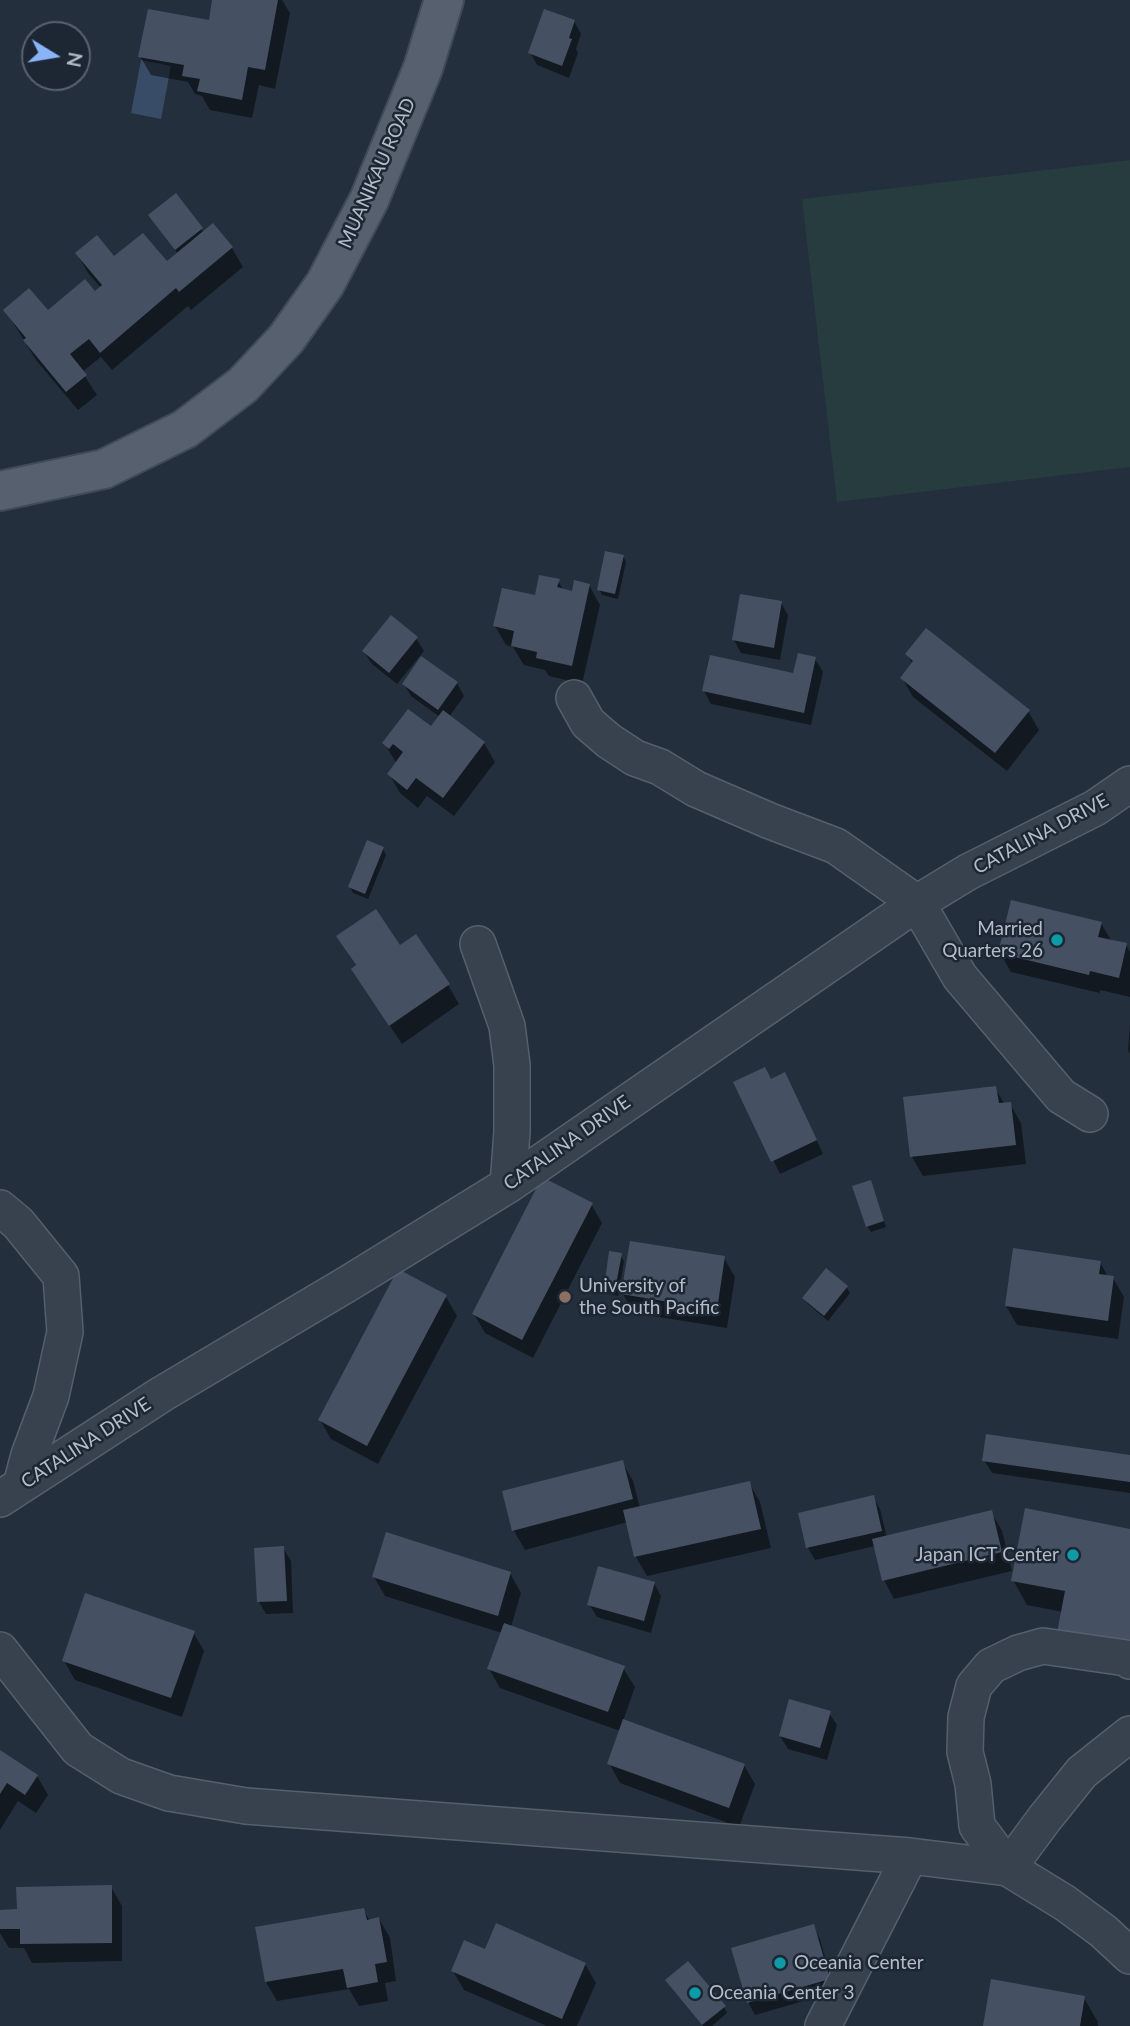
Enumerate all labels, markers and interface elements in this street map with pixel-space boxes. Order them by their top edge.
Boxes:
north arrow [21,21,91,91]
text: N [62,50,88,69]
street label: MUANIKAU ROAD [334,94,420,252]
street label: CATALINA DRIVE [970,789,1112,879]
place label: Married Quarters 26 [942,918,1043,962]
marker: Married Quarters 26 [1049,932,1065,948]
street label: CATALINA DRIVE [499,1091,635,1195]
place label: University of the South Pacific [579,1275,719,1319]
marker: University of the South Pacific [557,1289,573,1305]
street label: CATALINA DRIVE [17,1393,155,1493]
place label: Japan ICT Center [916,1544,1059,1566]
marker: Japan ICT Center [1065,1547,1081,1563]
place label: Oceania Center [794,1952,924,1974]
marker: Oceania Center [772,1955,788,1971]
place label: Oceania Center 3 [709,1982,855,2004]
marker: Oceania Center 3 [687,1985,703,2001]

